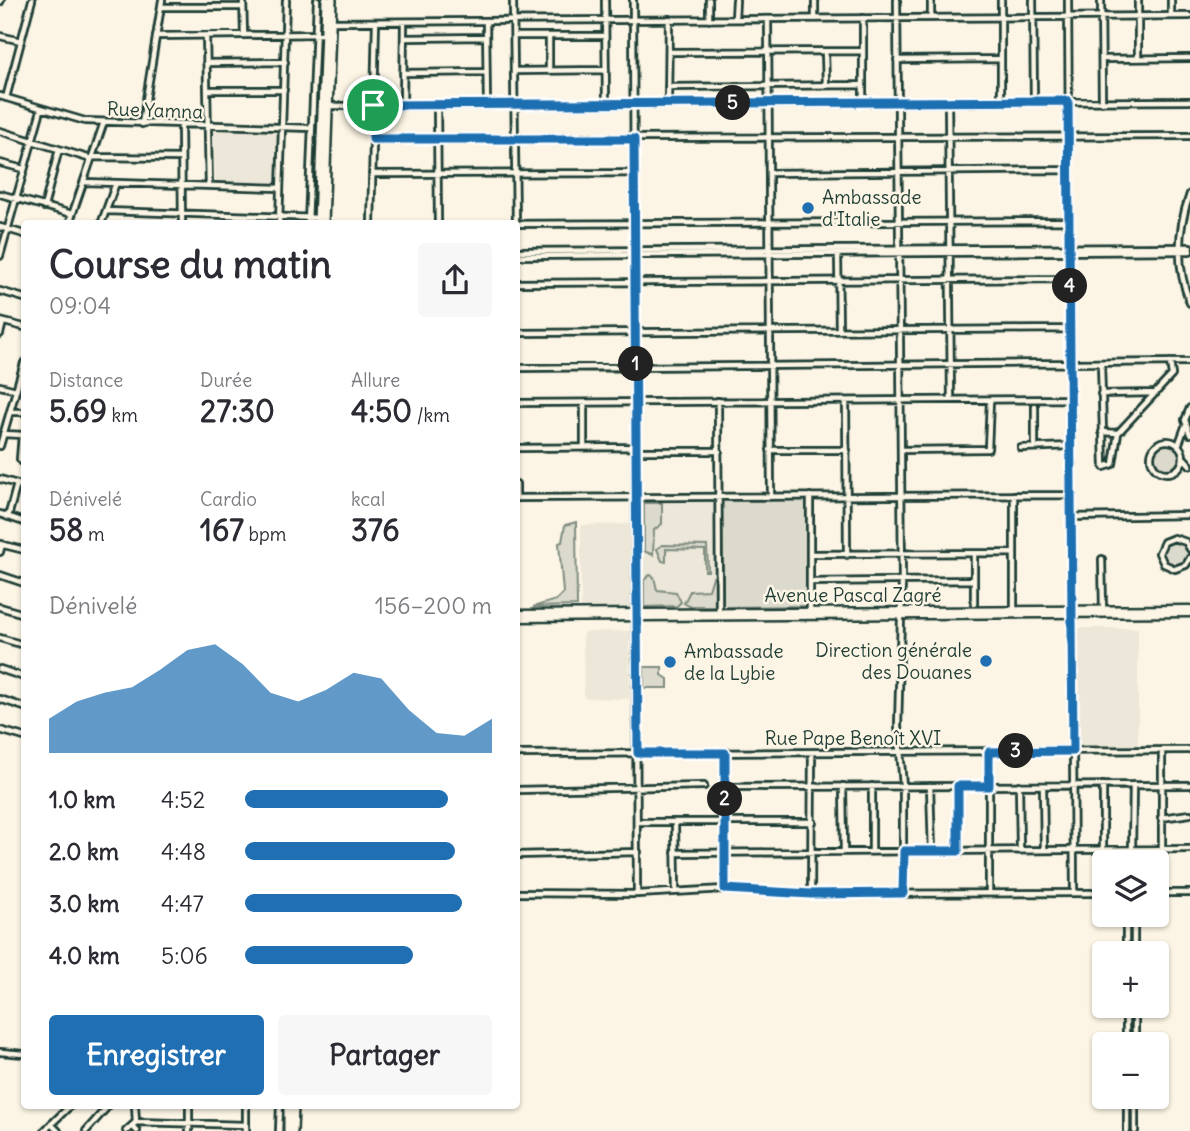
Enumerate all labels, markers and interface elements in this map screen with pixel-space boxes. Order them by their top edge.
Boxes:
pin [343,75,403,135]
icon: arrive [354,86,392,124]
pin: 5 [716,86,750,120]
text: 5 [727,90,738,114]
street label: Rue Yamna [106,96,204,124]
place label: Ambassade d'Italie [822,185,922,231]
marker: Ambassade d'Italie [800,200,816,216]
text: Course du matin [49,241,331,288]
button: share [418,243,492,317]
pin: 4 [1052,268,1088,304]
text: 4 [1064,273,1075,297]
text: 09:04 [49,291,111,320]
pin: 1 [618,346,654,382]
text: 1 [632,351,639,375]
text: Distance [49,368,123,392]
text: Durée [200,368,252,392]
text: Allure [351,368,400,392]
text: 5.69 [49,392,107,430]
text: 27:30 [200,392,275,430]
text: 4:50 [351,392,412,430]
text: km [107,403,138,427]
text: /km [412,403,450,427]
text: Dénivelé [49,487,122,511]
text: Cardio [200,487,257,511]
text: kcal [351,487,385,511]
text: 58 [49,511,84,549]
text: 167 [200,511,244,549]
text: 376 [351,511,400,549]
text: m [84,522,105,546]
text: bpm [244,522,286,546]
street label: Avenue Pascal Zagré [764,583,942,607]
text: Dénivelé [49,591,137,620]
text: 156–200 m [375,591,492,620]
place label: Direction générale des Douanes [815,638,972,684]
place label: Ambassade de la Lybie [684,639,784,685]
marker: Direction générale des Douanes [978,653,994,669]
marker: Ambassade de la Lybie [662,654,678,670]
street label: Rue Pape Benoît XVI [765,726,941,750]
pin: 3 [998,734,1034,768]
text: 3 [1010,738,1021,762]
pin: 2 [708,782,742,816]
text: 1.0 km [49,785,115,814]
text: 4:52 [161,785,205,814]
text: 2 [719,786,730,810]
text: 2.0 km [49,837,119,866]
text: 4:48 [161,837,206,866]
map controls [1092,850,1169,1109]
button: layers [1092,850,1169,927]
text: 3.0 km [49,889,119,918]
text: 4:47 [161,889,204,918]
text: 4.0 km [49,941,120,970]
text: 5:06 [161,941,208,970]
button: + [1092,941,1169,1018]
button: Enregistrer [49,1015,264,1095]
button: Partager [278,1015,492,1095]
button: − [1092,1032,1169,1109]

